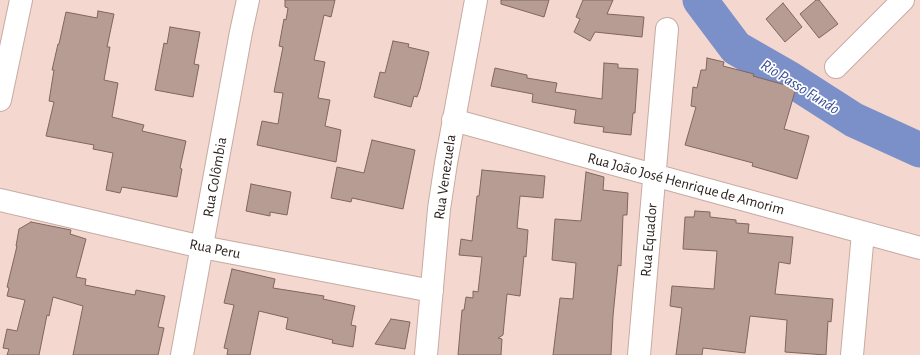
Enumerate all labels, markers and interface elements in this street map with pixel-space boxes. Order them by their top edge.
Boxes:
water label: Rio Passo Fundo [757,55,843,119]
street label: Rua Venezuela [430,133,460,221]
street label: Rua Colômbia [199,135,231,219]
street label: Rua João José Henrique de Amorim [586,149,786,219]
street label: Rua Equador [637,202,661,278]
street label: Rua Peru [188,235,242,263]

